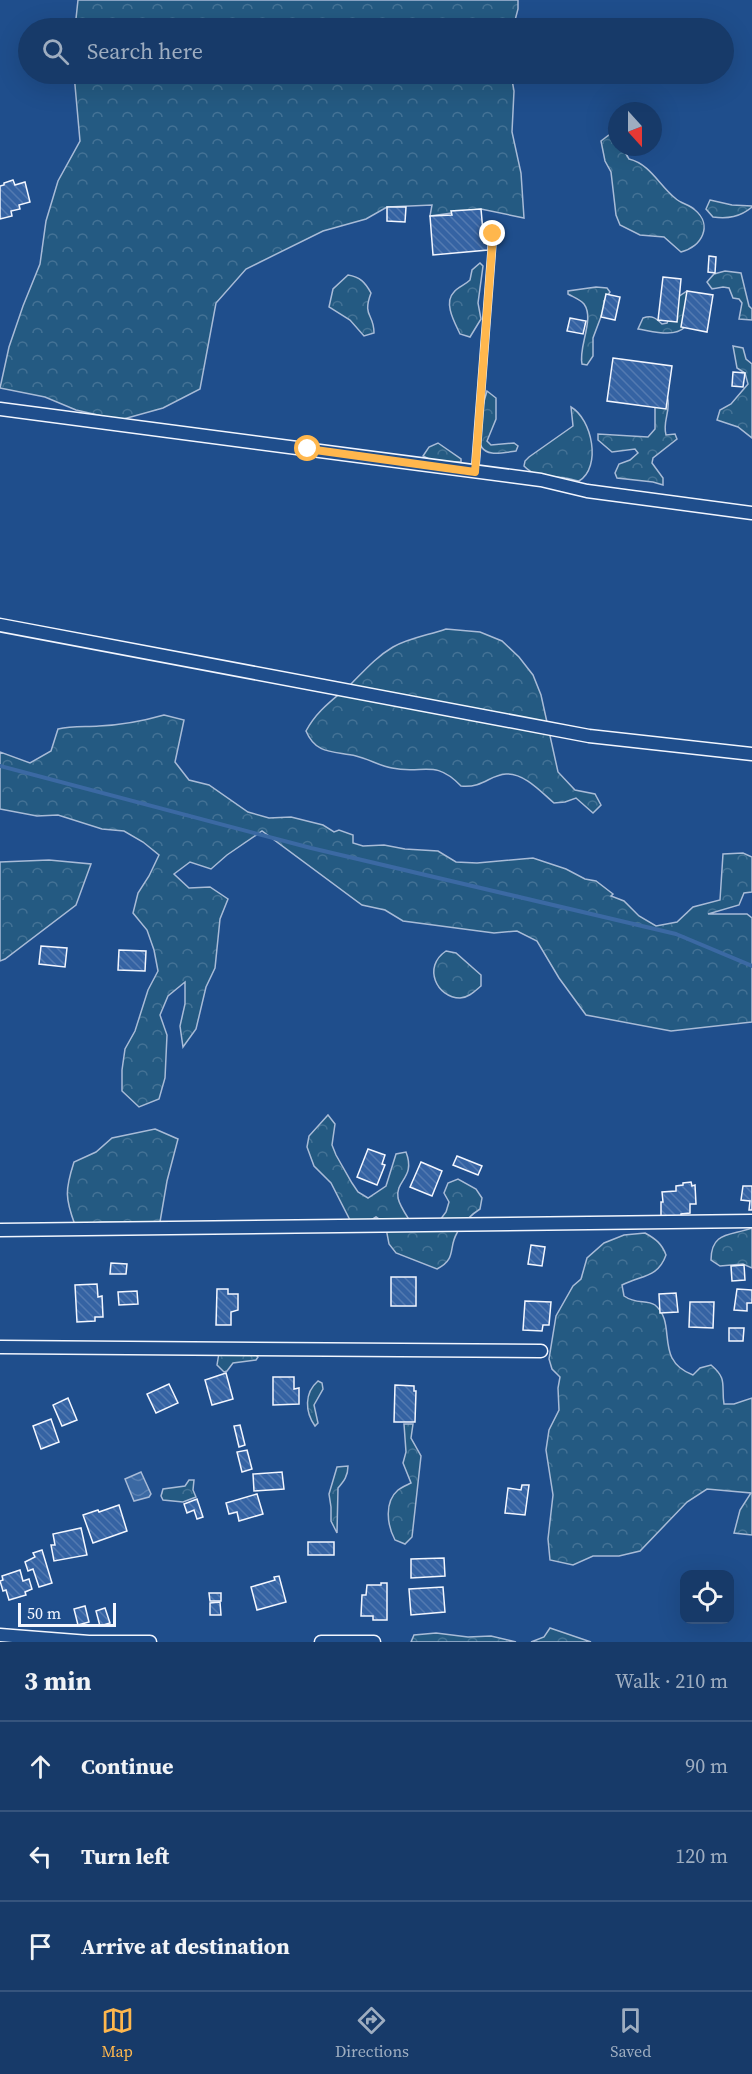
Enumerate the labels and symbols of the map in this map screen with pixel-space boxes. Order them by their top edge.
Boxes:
north arrow [608,102,662,156]
route end [479,220,505,246]
route start [294,435,320,461]
scale bar [18,1600,116,1628]

